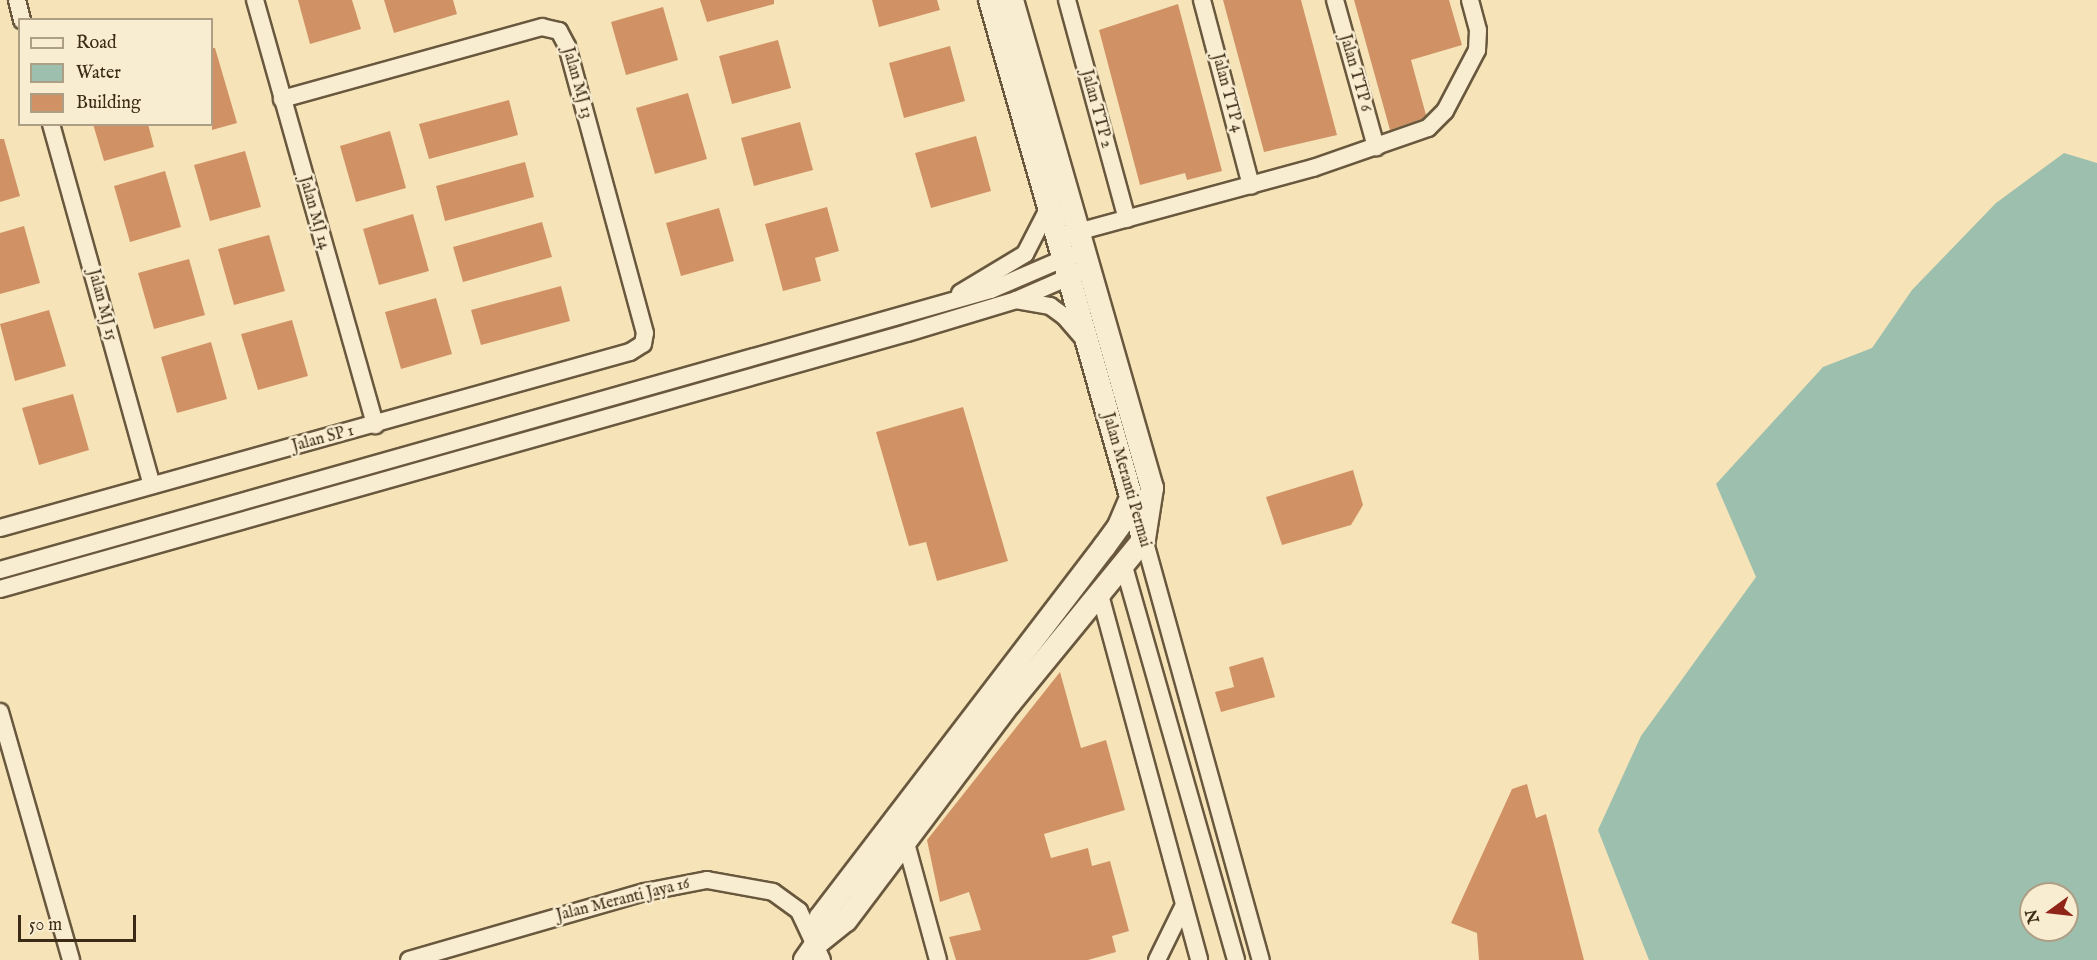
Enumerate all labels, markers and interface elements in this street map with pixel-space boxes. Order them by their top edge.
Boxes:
legend [18,18,213,126]
text: Road [76,32,117,55]
street label: Jalan TTP 6 [1335,32,1375,114]
street label: Jalan MJ 13 [558,45,596,121]
street label: Jalan TTP 4 [1207,52,1247,134]
text: Water [76,62,121,85]
street label: Jalan TTP 2 [1076,68,1116,150]
text: Building [76,92,141,115]
street label: Jalan MJ 14 [294,174,334,252]
street label: Jalan MJ 15 [83,267,121,343]
street label: Jalan Meranti Permai [1098,411,1154,549]
street label: Jalan SP 1 [290,422,356,456]
street label: Jalan Meranti Jaya 16 [554,874,692,926]
north arrow [2019,882,2079,942]
scale bar [21,903,140,941]
text: N [2022,907,2045,925]
text: 50 m [29,914,62,937]

